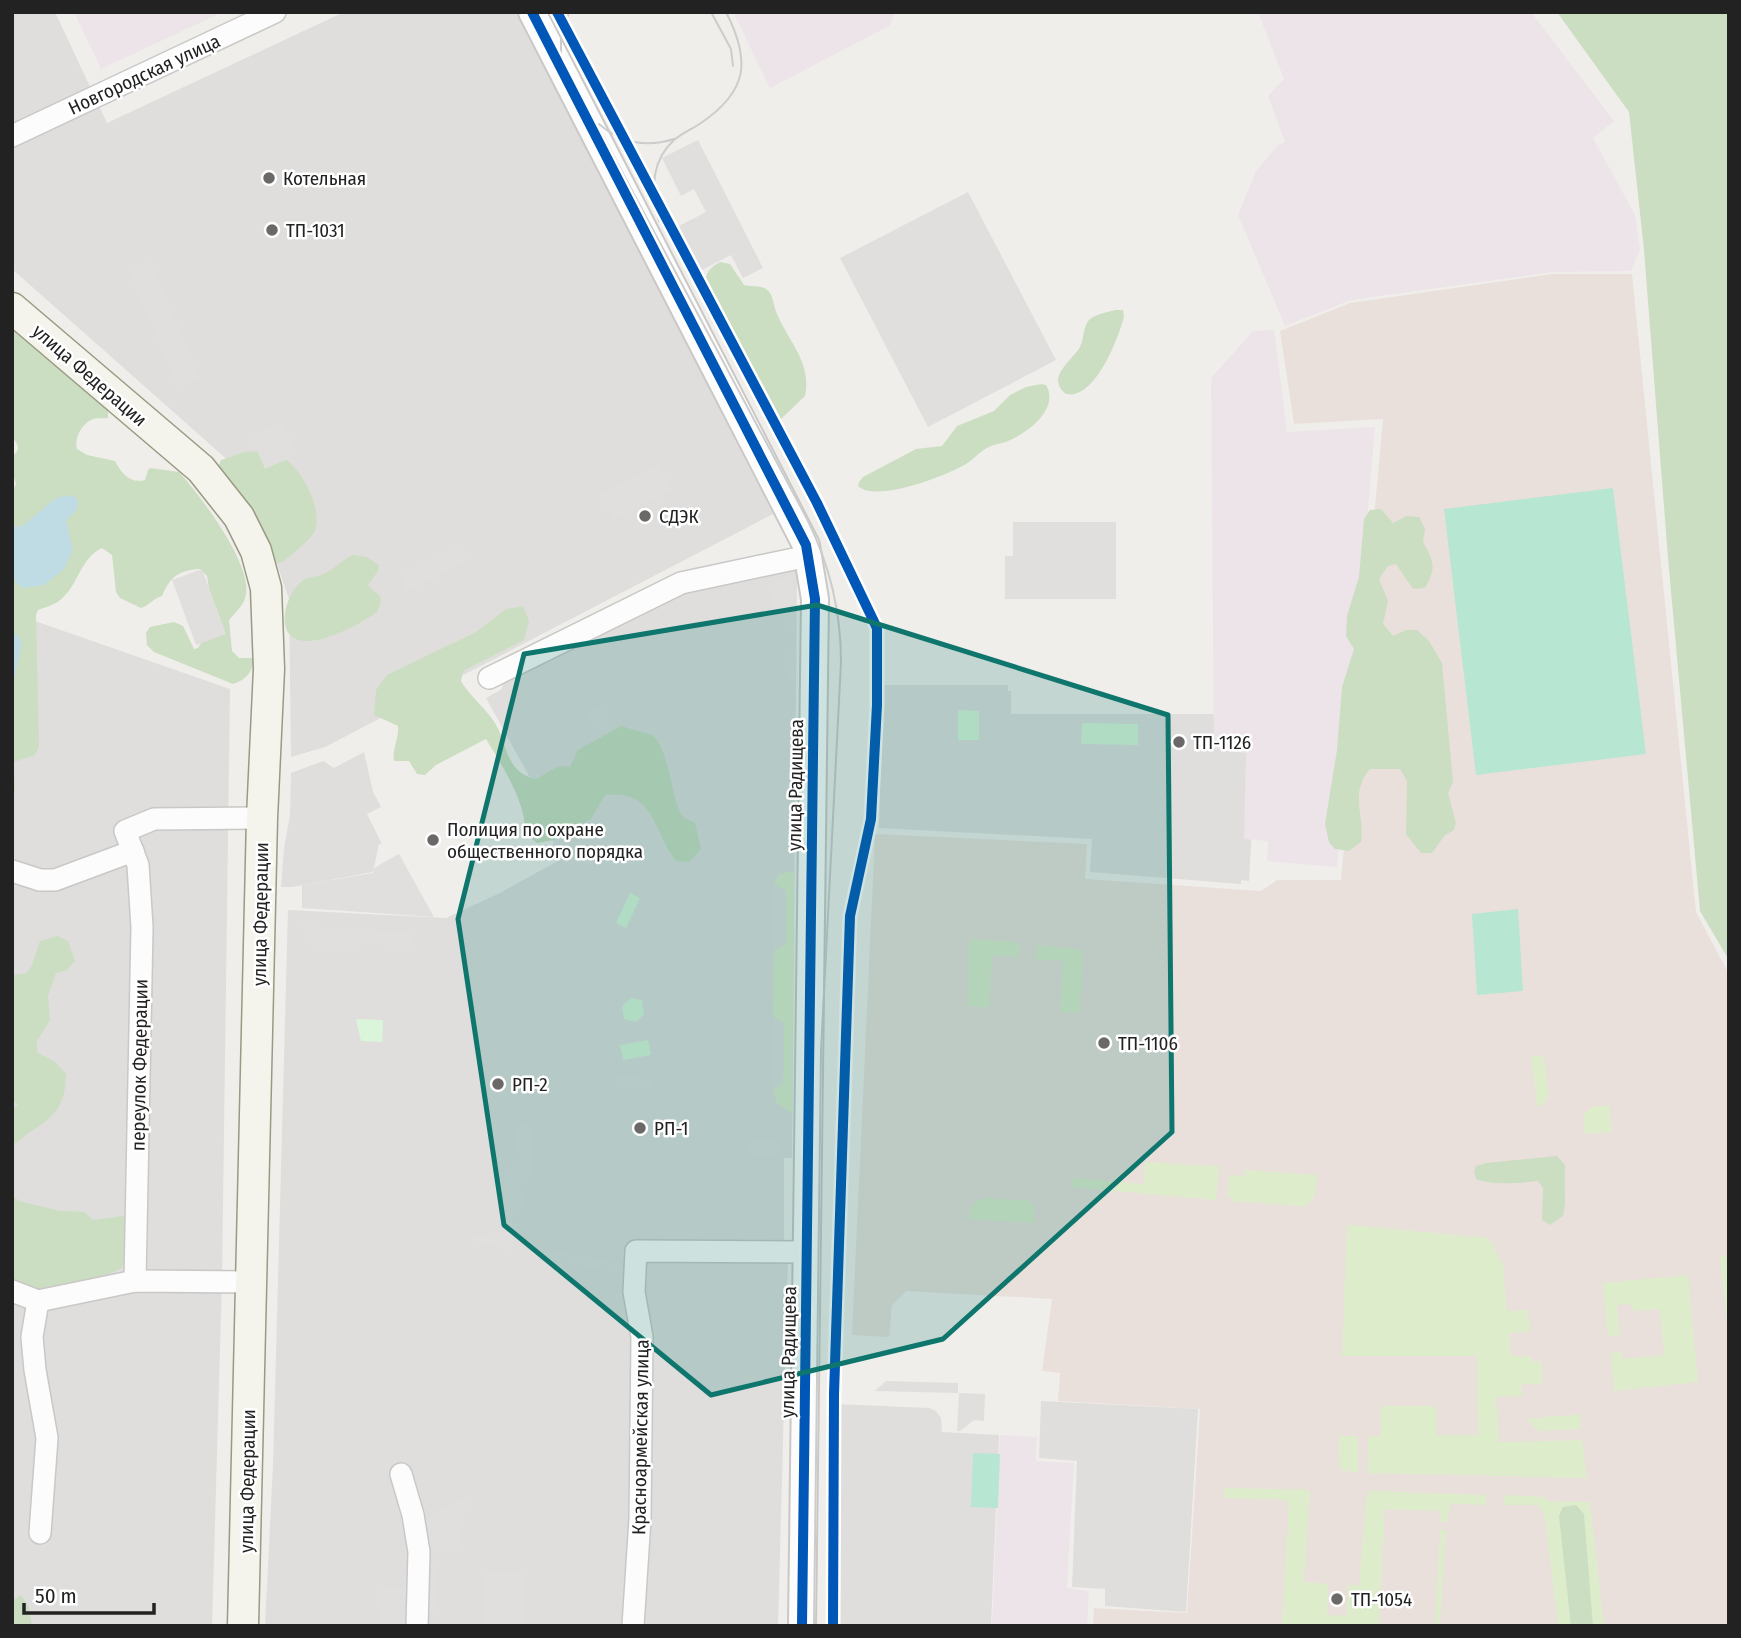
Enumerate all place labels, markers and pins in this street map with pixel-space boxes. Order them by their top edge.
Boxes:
place label: Котельная [283,167,366,190]
marker: Котельная [261,170,277,186]
place label: ТП-1031 [286,219,345,242]
marker: ТП-1031 [264,222,280,238]
place label: СДЭК [659,505,699,528]
marker: СДЭК [637,508,653,524]
place label: ТП-1126 [1193,731,1251,754]
marker: ТП-1126 [1171,734,1187,750]
place label: Полиция по охране общественного порядка [447,818,643,863]
marker: Полиция по охране общественного порядка [425,832,441,848]
place label: ТП-1106 [1118,1032,1178,1055]
marker: ТП-1106 [1096,1035,1112,1051]
place label: РП-2 [512,1073,548,1096]
marker: РП-2 [490,1076,506,1092]
place label: РП-1 [654,1117,689,1140]
marker: РП-1 [632,1120,648,1136]
place label: ТП-1054 [1351,1588,1412,1611]
marker: ТП-1054 [1329,1591,1345,1607]

